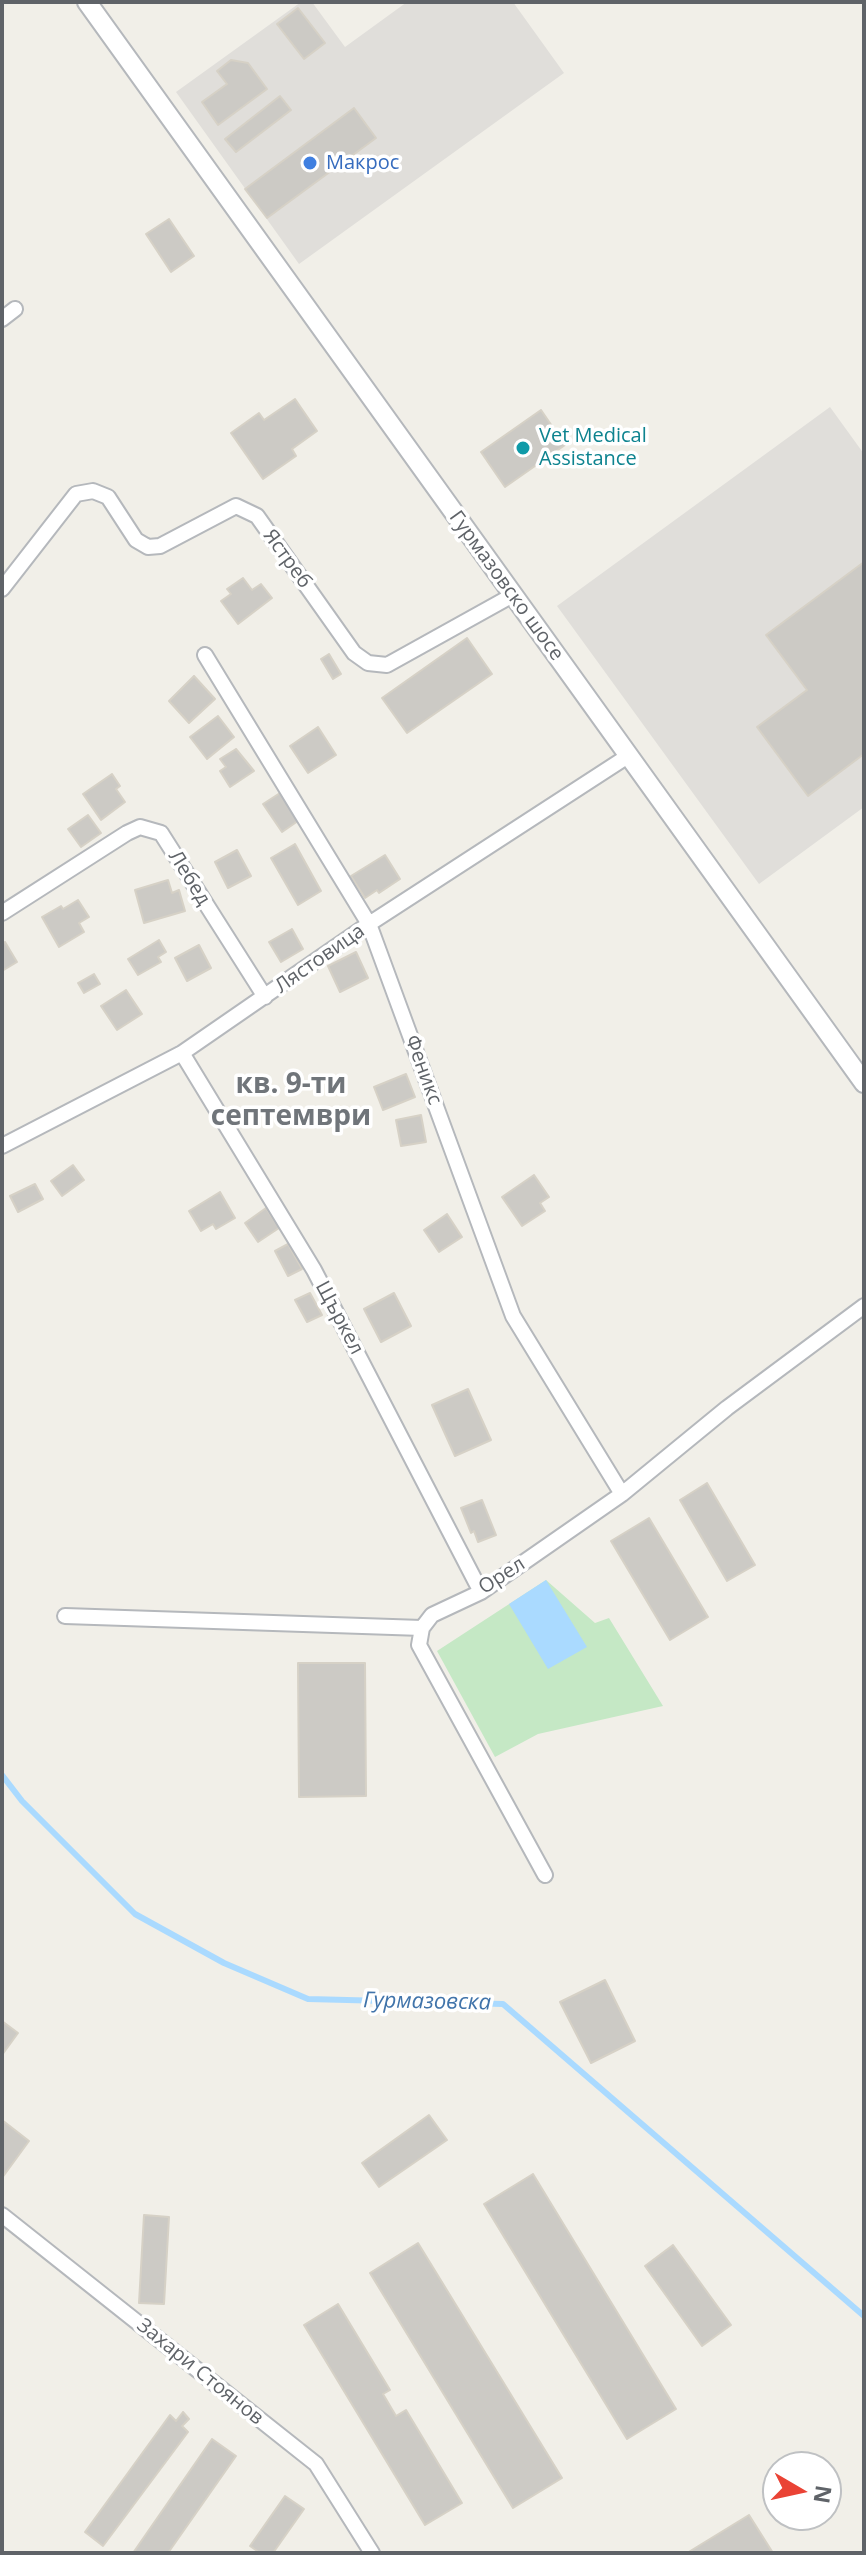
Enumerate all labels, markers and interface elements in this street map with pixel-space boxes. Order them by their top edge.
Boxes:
place label: Макрос [326,151,399,175]
marker: Макрос [301,154,319,172]
place label: Vet Medical Assistance [539,424,647,471]
marker: Vet Medical Assistance [514,439,532,457]
street label: Гурмазовско шосе [444,506,568,666]
street label: Ястреб [258,525,316,593]
street label: Лебед [163,846,215,910]
street label: Лястовица [271,919,369,999]
street label: Феникс [399,1032,447,1108]
district label: кв. 9-ти септември [211,1068,371,1134]
street label: Щъркел [310,1277,368,1359]
street label: Орел [474,1552,530,1600]
water label: Гурмазовска [363,1988,491,2016]
street label: Захари Стоянов [132,2314,268,2430]
north arrow [762,2451,842,2531]
text: N [808,2483,840,2506]

